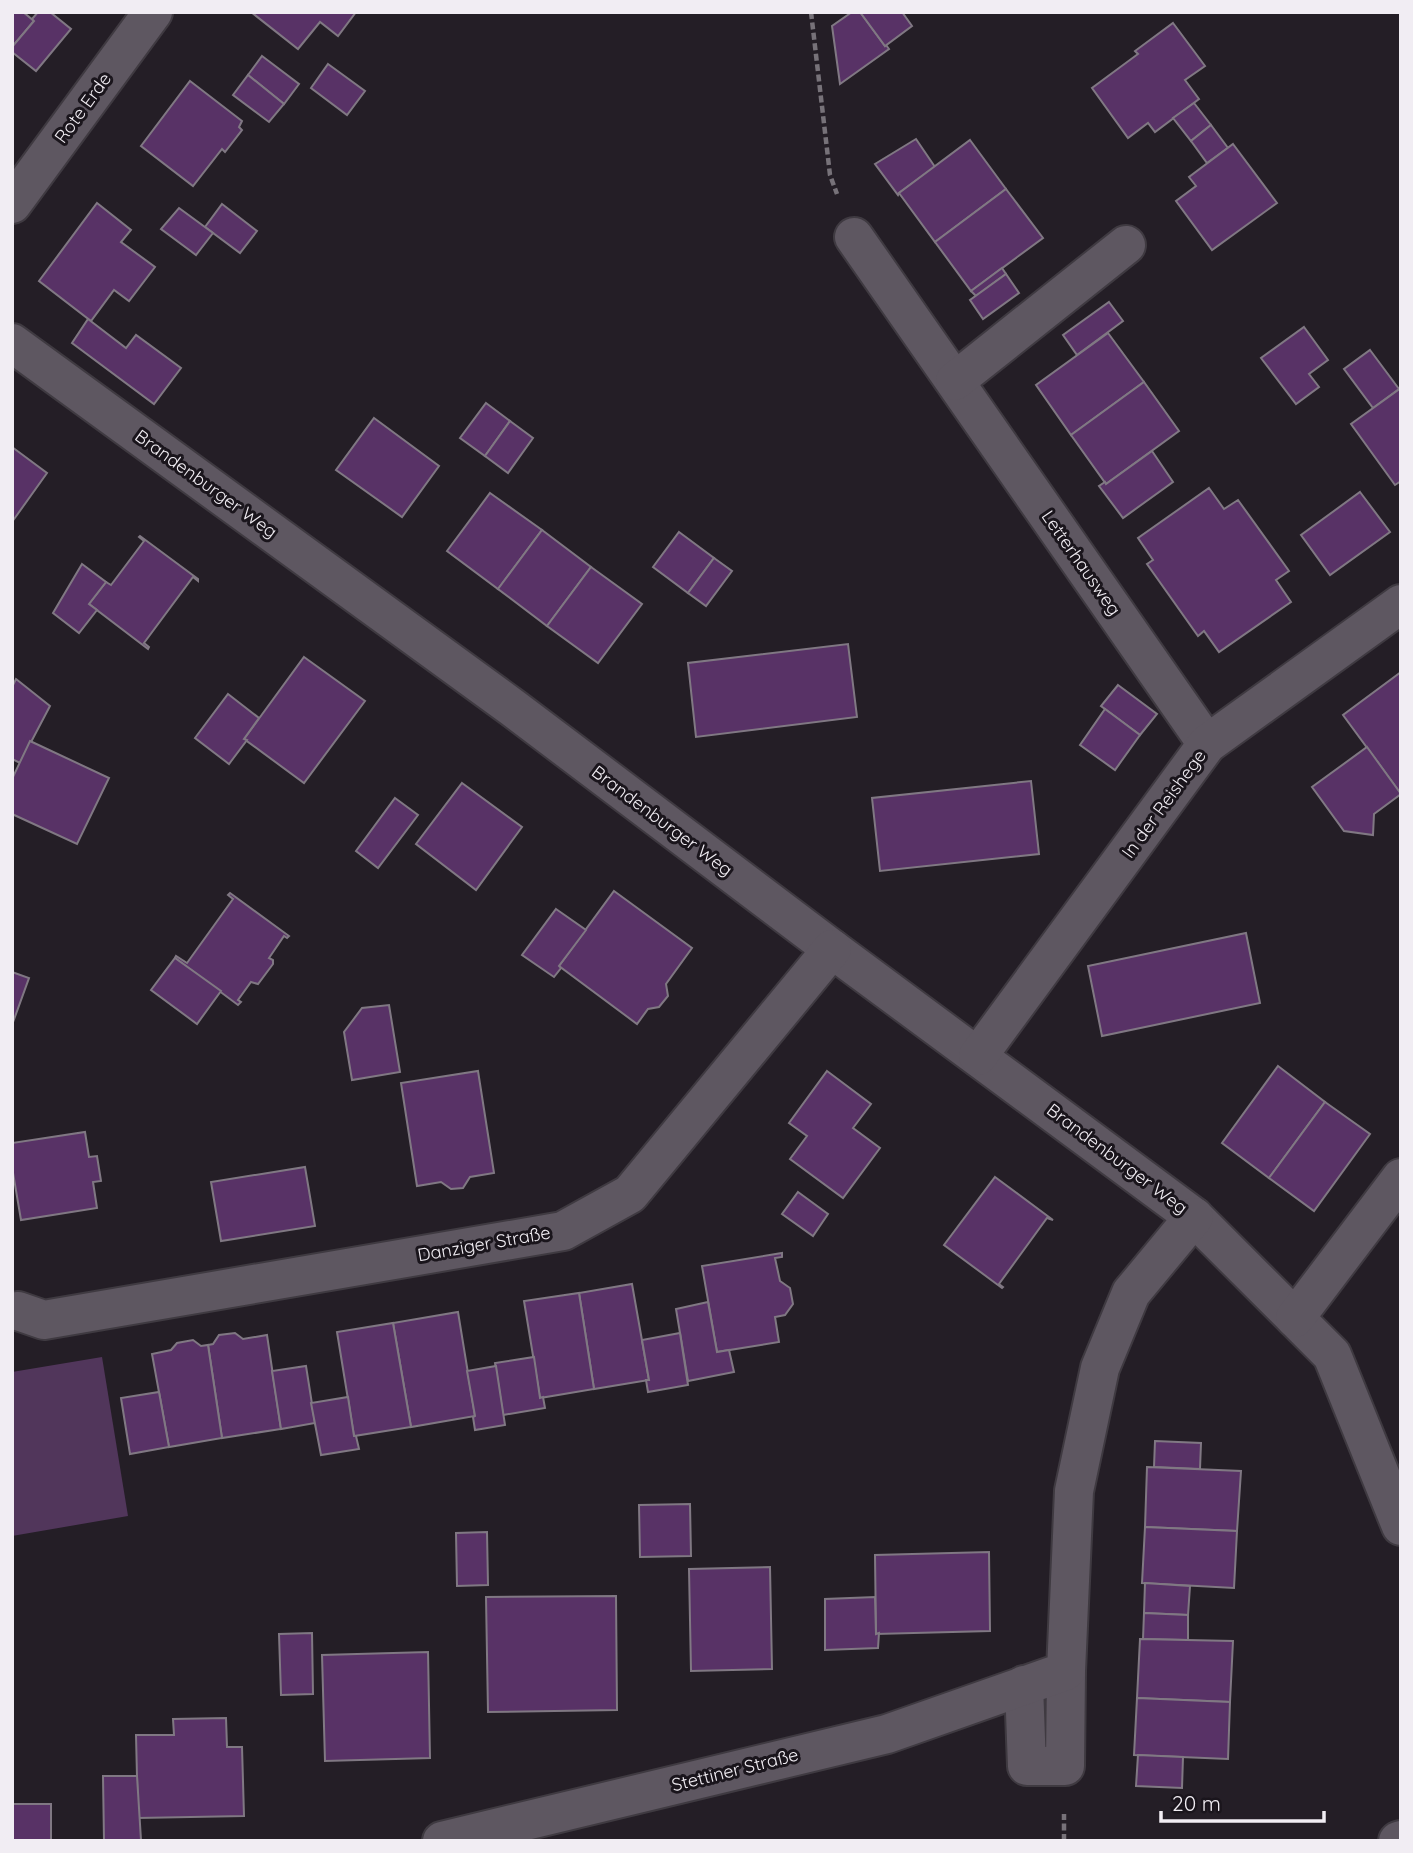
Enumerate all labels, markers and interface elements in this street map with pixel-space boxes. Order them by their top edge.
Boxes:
street label: Rote Erde [49,68,116,148]
street label: Brandenburger Weg [131,424,282,543]
street label: Letterhausweg [1037,506,1126,620]
street label: In der Reishege [1117,745,1211,862]
street label: Brandenburger Weg [587,760,737,881]
street label: Brandenburger Weg [1042,1098,1192,1219]
street label: Danziger Straße [416,1221,552,1267]
street label: Stettiner Straße [669,1743,801,1796]
scale bar [1161,1780,1324,1824]
text: 20 m [1172,1790,1221,1816]

